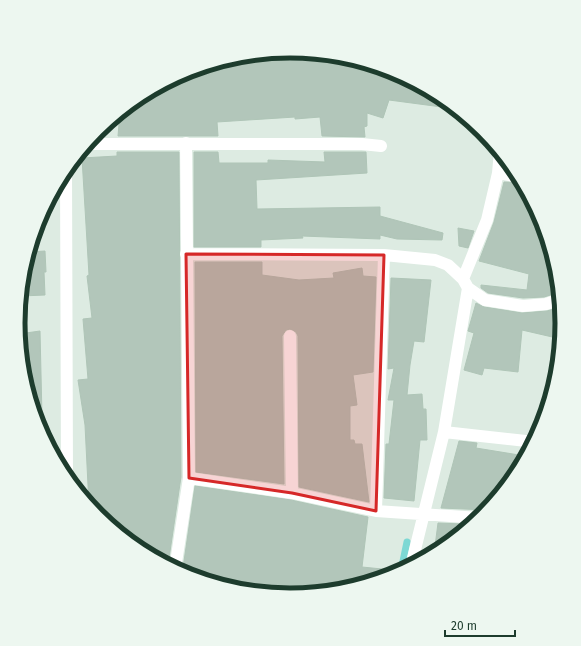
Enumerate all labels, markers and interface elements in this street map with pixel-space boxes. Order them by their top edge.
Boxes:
scale bar [445,612,515,638]
text: 20 m [451,619,477,633]

